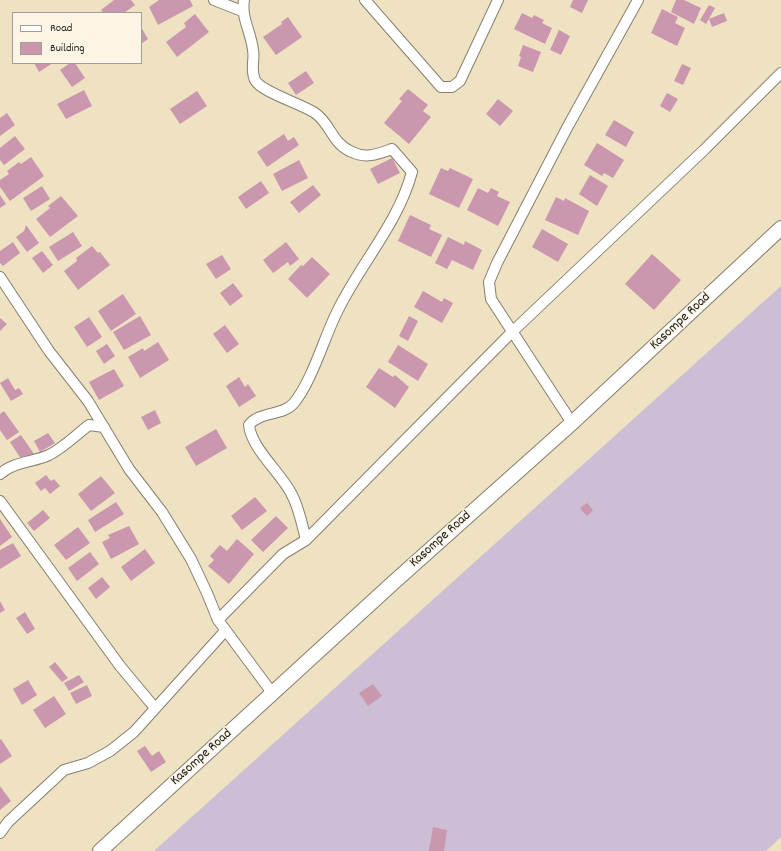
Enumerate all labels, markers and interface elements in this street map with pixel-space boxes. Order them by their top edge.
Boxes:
legend [12,12,142,64]
text: Road [50,20,72,37]
text: Building [50,40,85,57]
street label: Kasompe Road [647,290,715,354]
street label: Kasompe Road [407,508,475,572]
street label: Kasompe Road [168,726,236,790]

